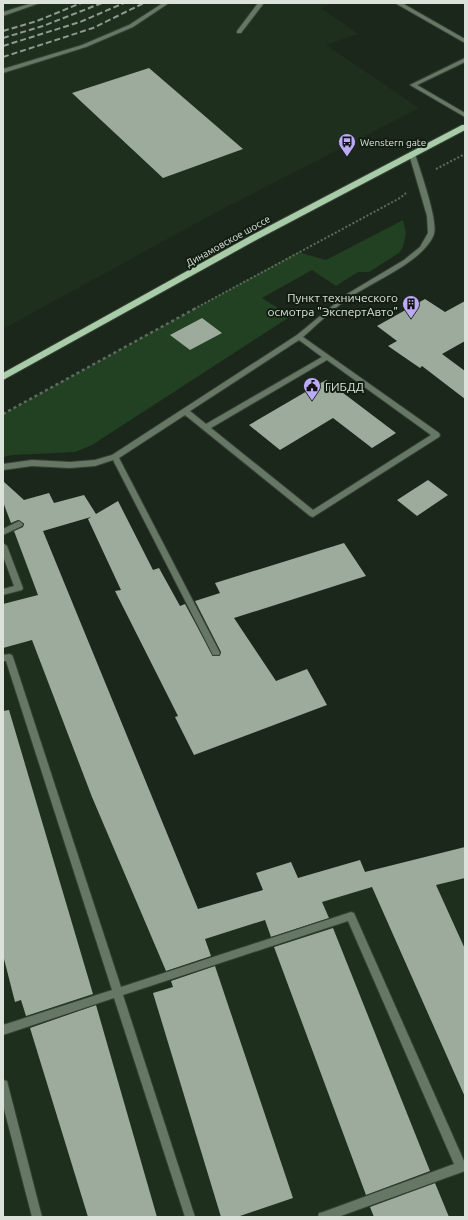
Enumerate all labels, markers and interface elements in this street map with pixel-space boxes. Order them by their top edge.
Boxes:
bus stop icon: Wenstern gate [337,132,357,157]
place label: Wenstern gate [360,137,426,148]
street label: Динамовское шоссе [184,213,272,269]
place label: Пункт технического осмотра "ЭкспертАвто" [267,291,398,318]
building icon: Пункт технического осмотра "ЭкспертАвто" [401,294,421,319]
public building icon: ГИБДД [302,376,322,401]
place label: ГИБДД [325,380,364,393]

